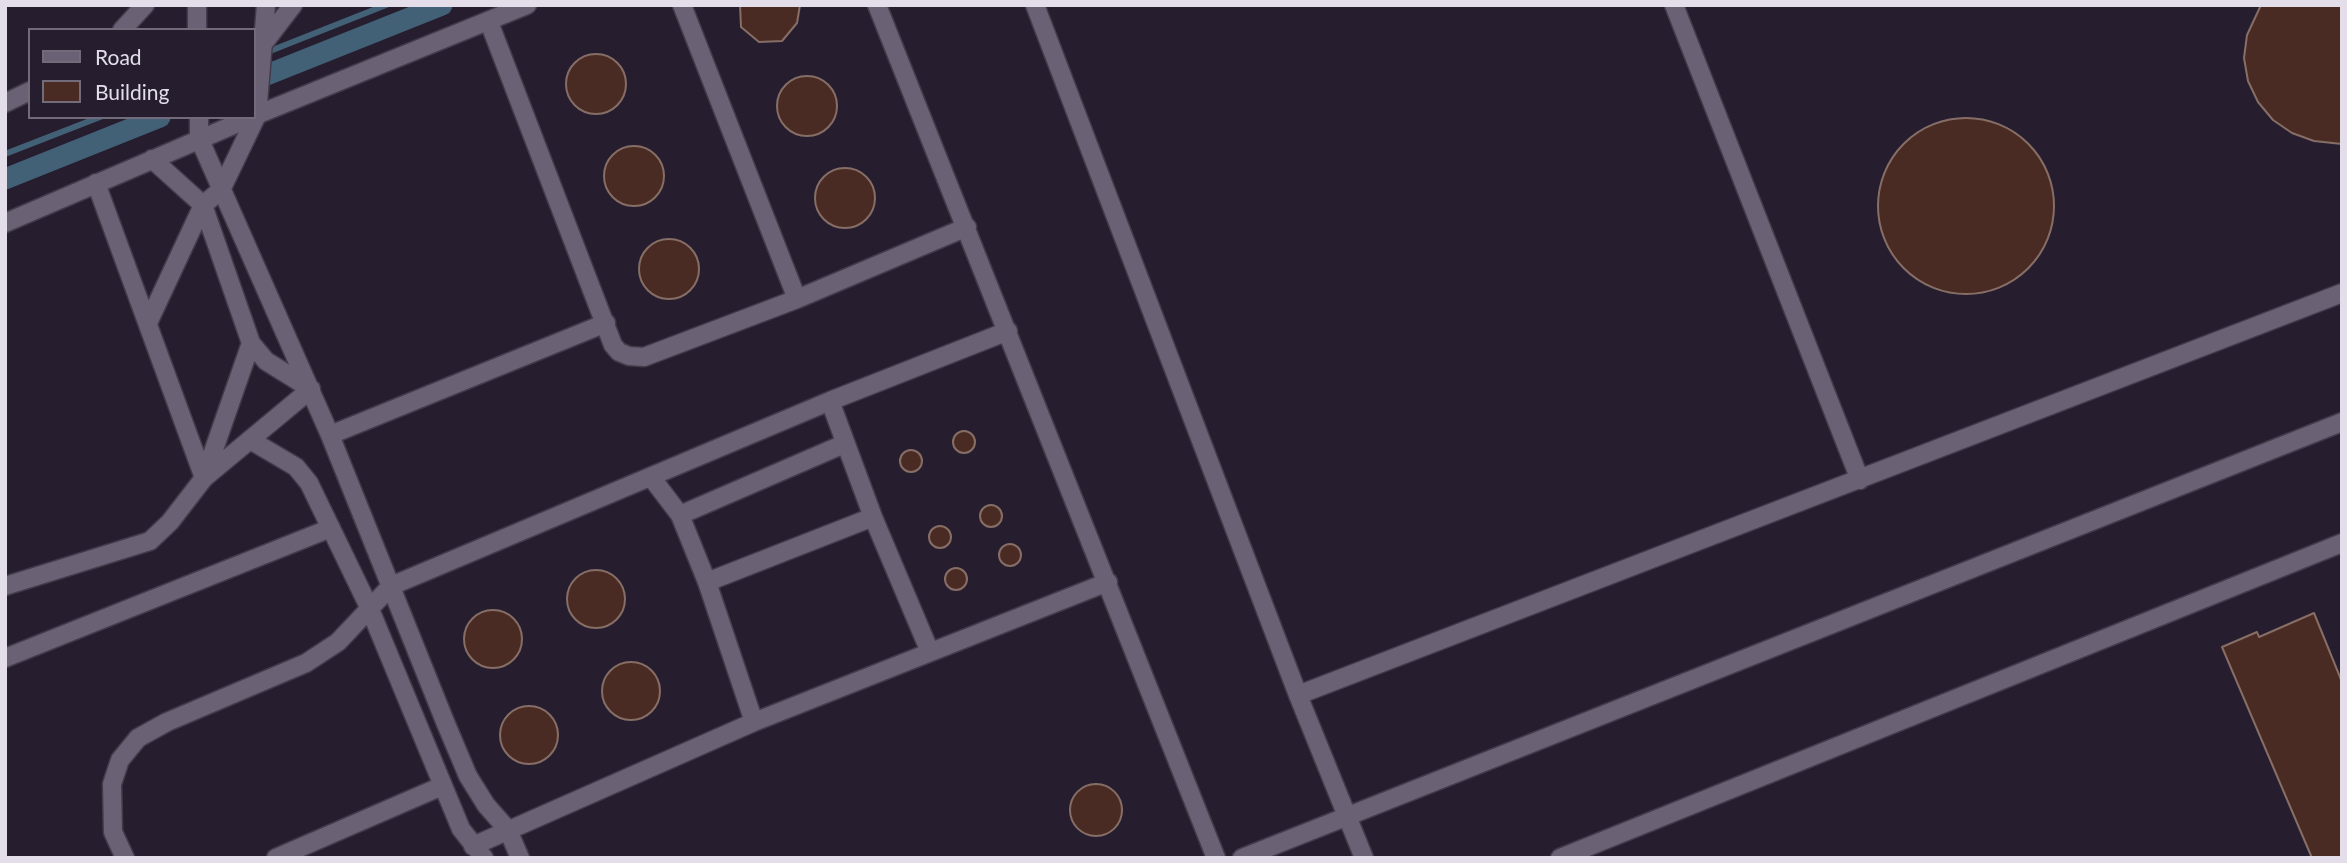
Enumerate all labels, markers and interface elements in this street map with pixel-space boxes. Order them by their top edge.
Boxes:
legend [28,28,256,119]
text: Road [95,44,142,69]
text: Building [95,79,170,104]

